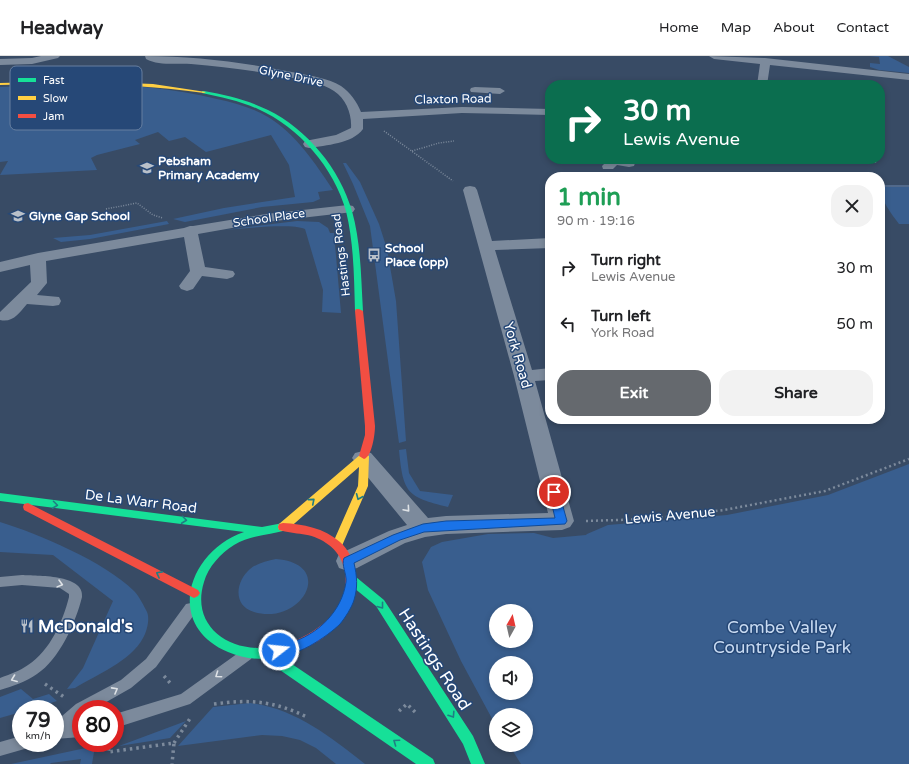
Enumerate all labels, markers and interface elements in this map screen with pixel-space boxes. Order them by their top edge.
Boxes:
text: Headway [20,17,103,39]
text: Home [659,19,699,36]
text: Map [721,19,751,36]
text: About [773,19,815,36]
text: Contact [837,19,889,36]
street label: Glyne Drive [258,62,325,90]
legend [10,66,142,130]
text: Fast [43,74,64,87]
street label: Claxton Road [414,91,492,107]
text: Slow [43,92,68,105]
text: 30 m [623,94,691,128]
icon: right [557,96,609,148]
text: Jam [43,110,64,123]
text: Lewis Avenue [623,128,740,150]
place label: Pebsham Primary Academy [158,154,260,183]
school or university icon: Pebsham Primary Academy [139,160,155,176]
text: 1 min [557,183,621,212]
button: close [831,185,873,227]
street label: School Place [232,206,306,230]
school or university icon: Glyne Gap School [10,208,26,224]
place label: Glyne Gap School [29,209,130,224]
street label: Hastings Road [329,213,353,297]
text: 90 m · 19:16 [557,213,635,229]
place label: School Place (opp) [385,241,449,270]
bus stop icon: School Place (opp) [366,247,382,263]
text: Turn right [591,251,661,269]
icon: right [557,257,579,279]
text: 30 m [836,259,873,277]
text: Lewis Avenue [591,269,675,285]
text: Turn left [591,307,651,325]
icon: left [557,313,579,335]
text: 50 m [836,315,873,333]
street label: York Road [500,320,535,390]
text: York Road [591,325,654,341]
button: Exit [557,370,711,416]
button: Share [719,370,873,416]
pin [537,475,571,509]
icon: arrive [543,481,565,503]
street label: De La Warr Road [84,486,198,517]
one-way arrow [355,493,363,500]
one-way arrow [308,499,315,506]
one-way arrow [52,500,58,509]
street label: Lewis Avenue [624,503,716,528]
one-way arrow [402,504,410,512]
one-way arrow [181,516,187,525]
one-way arrow [156,572,164,579]
one-way arrow [57,579,64,588]
one-way arrow [376,601,383,608]
street label: Hastings Road [394,604,475,714]
north arrow [489,604,533,648]
map controls [489,604,533,752]
place label: McDonald's [38,616,133,637]
park label: Combe Valley Countryside Park [713,617,851,658]
restaurant icon: McDonald's [19,618,35,634]
position arrow [258,629,300,671]
button: sound [489,656,533,700]
one-way arrow [215,670,222,678]
one-way arrow [11,674,18,682]
one-way arrow [111,687,118,694]
speed limit sign: 80 [72,700,124,752]
button: layers [489,708,533,752]
text: 79 [25,709,51,733]
one-way arrow [447,711,455,718]
text: km/h [25,730,51,742]
one-way arrow [394,740,401,747]

